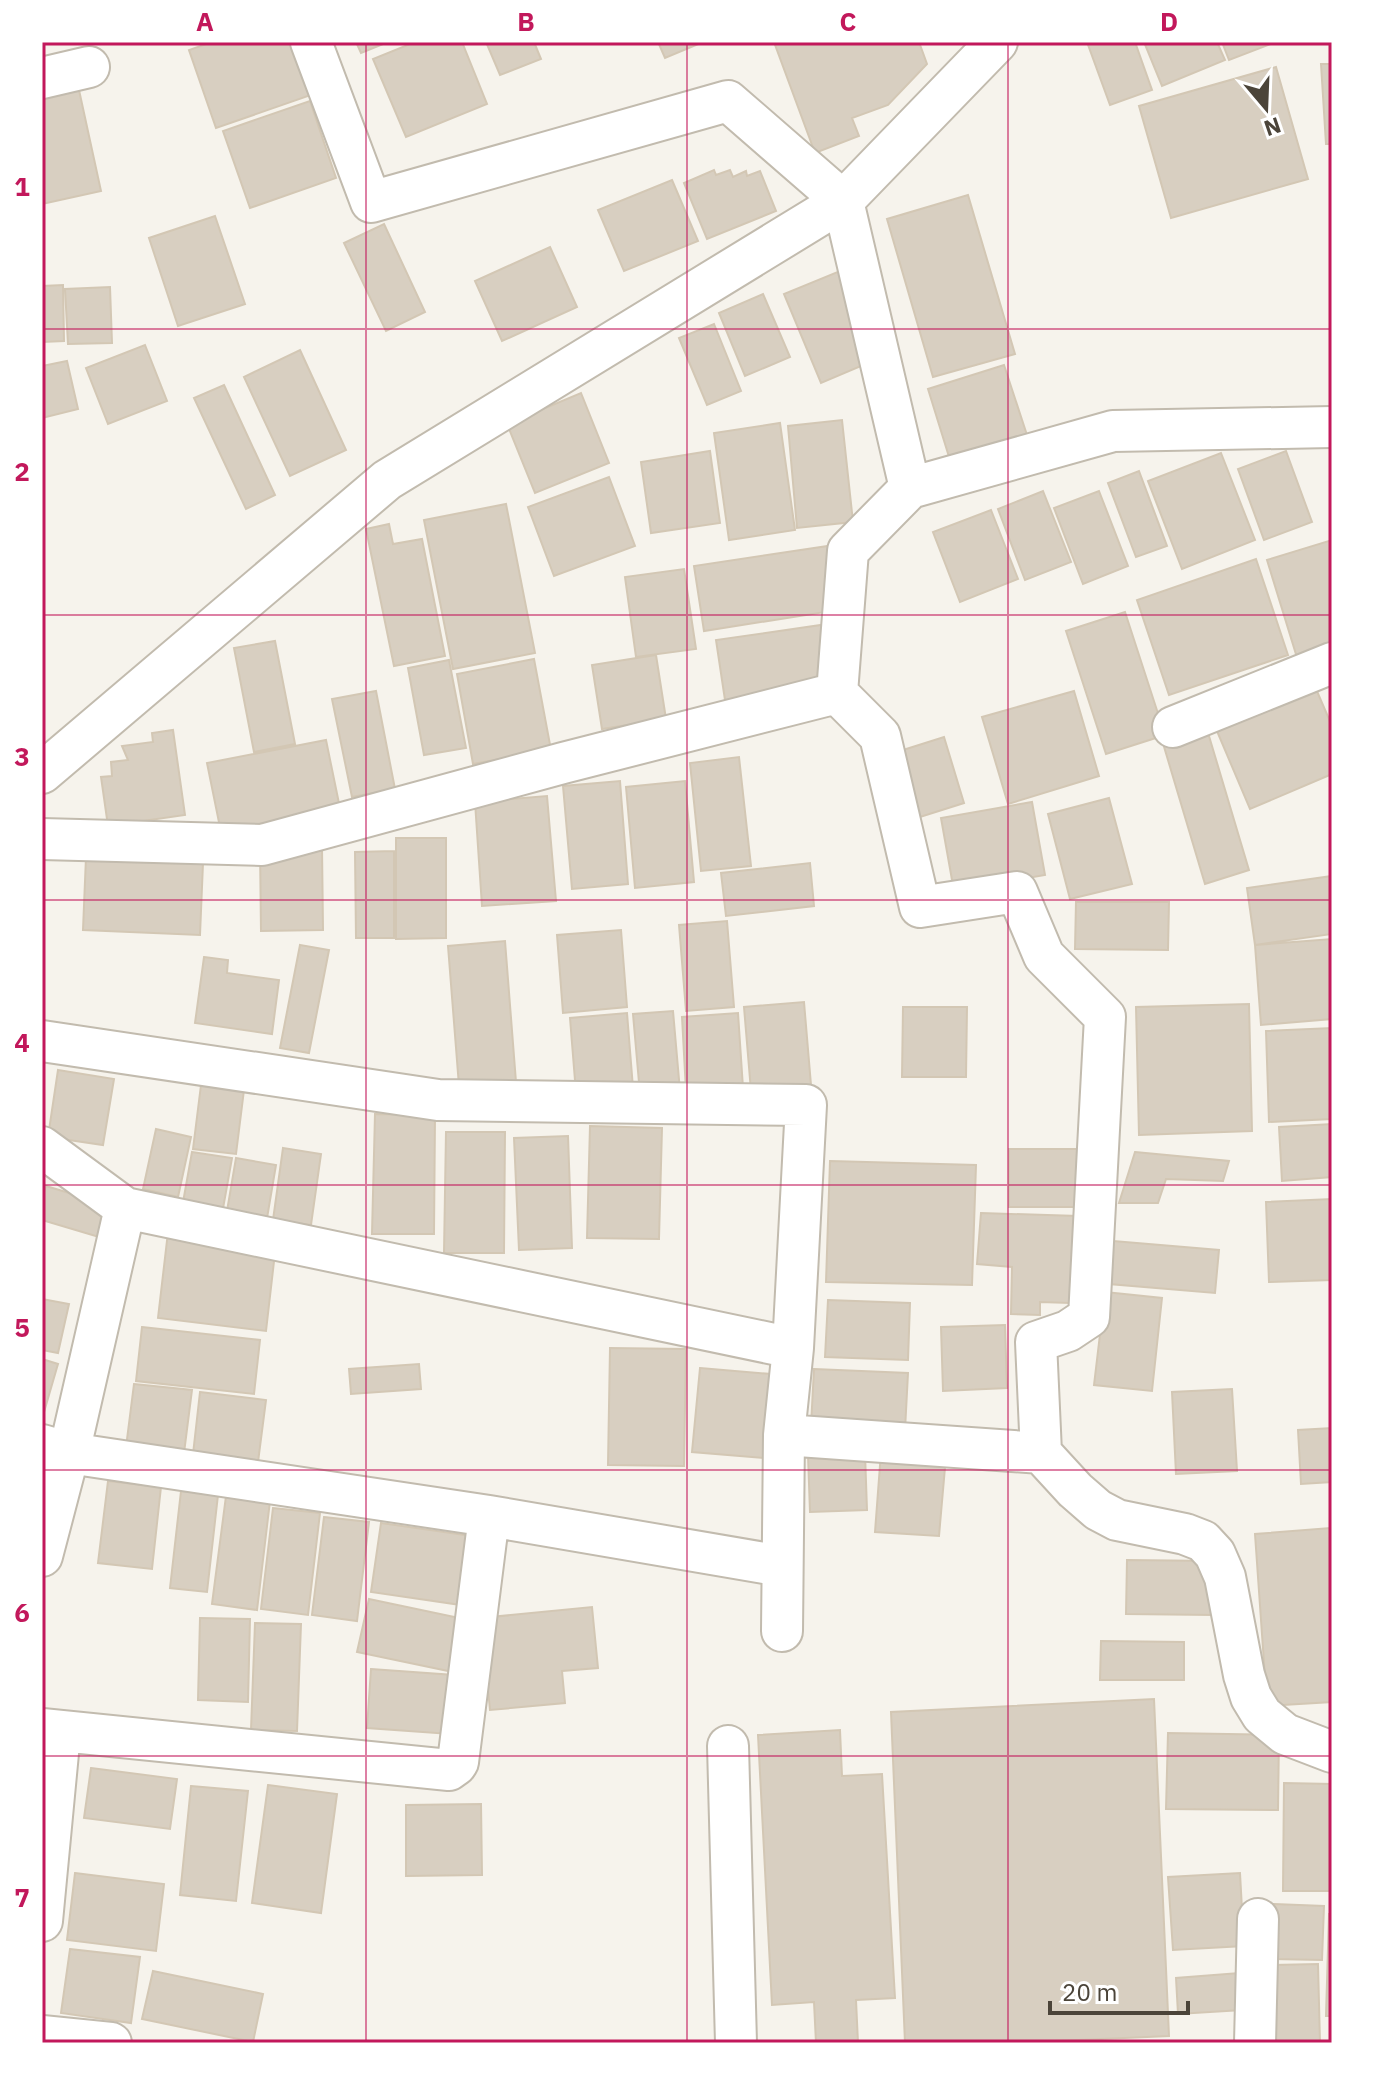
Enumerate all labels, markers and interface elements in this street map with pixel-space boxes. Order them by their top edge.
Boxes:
text: A [196,4,214,38]
text: B [517,4,535,38]
text: C [840,4,857,38]
text: D [1160,4,1178,38]
north arrow [1226,68,1306,148]
text: N [1260,111,1285,144]
text: 1 [14,169,30,203]
text: 2 [14,454,30,488]
text: 3 [14,739,30,773]
text: 4 [14,1025,30,1059]
text: 5 [14,1310,30,1344]
text: 6 [14,1595,30,1629]
text: 7 [14,1880,30,1914]
scale bar [1050,1965,1188,2015]
text: 20 m [1062,1976,1117,2008]

